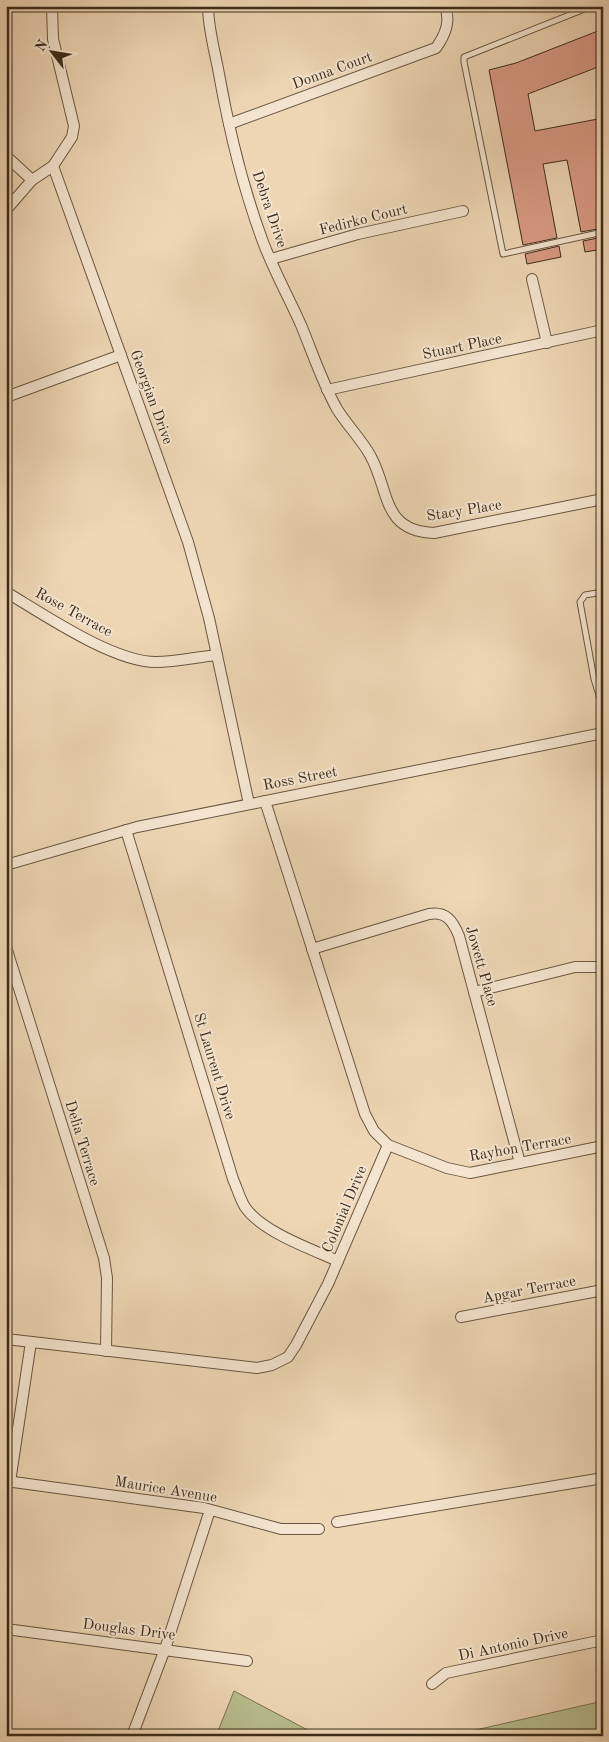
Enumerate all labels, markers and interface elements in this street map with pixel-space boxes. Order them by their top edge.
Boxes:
north arrow [28,28,78,78]
text: N [33,37,51,54]
street label: Donna Court [291,50,374,93]
street label: Debra Drive [248,169,289,250]
street label: Fedirko Court [318,202,409,239]
street label: Stuart Place [421,332,503,363]
street label: Georgian Drive [127,348,175,447]
street label: Stacy Place [426,498,503,525]
street label: Rose Terrace [32,586,114,641]
street label: Ross Street [262,765,339,794]
street label: Jowett Place [462,924,499,1008]
street label: St Laurent Drive [190,1011,237,1122]
street label: Delia Terrace [62,1099,102,1188]
street label: Rayhon Terrace [468,1132,573,1165]
street label: Colonial Drive [320,1164,370,1255]
street label: Apgar Terrace [481,1274,577,1307]
street label: Maurice Avenue [113,1475,218,1506]
street label: Douglas Drive [82,1617,176,1644]
street label: Di Antonio Drive [457,1626,570,1664]

